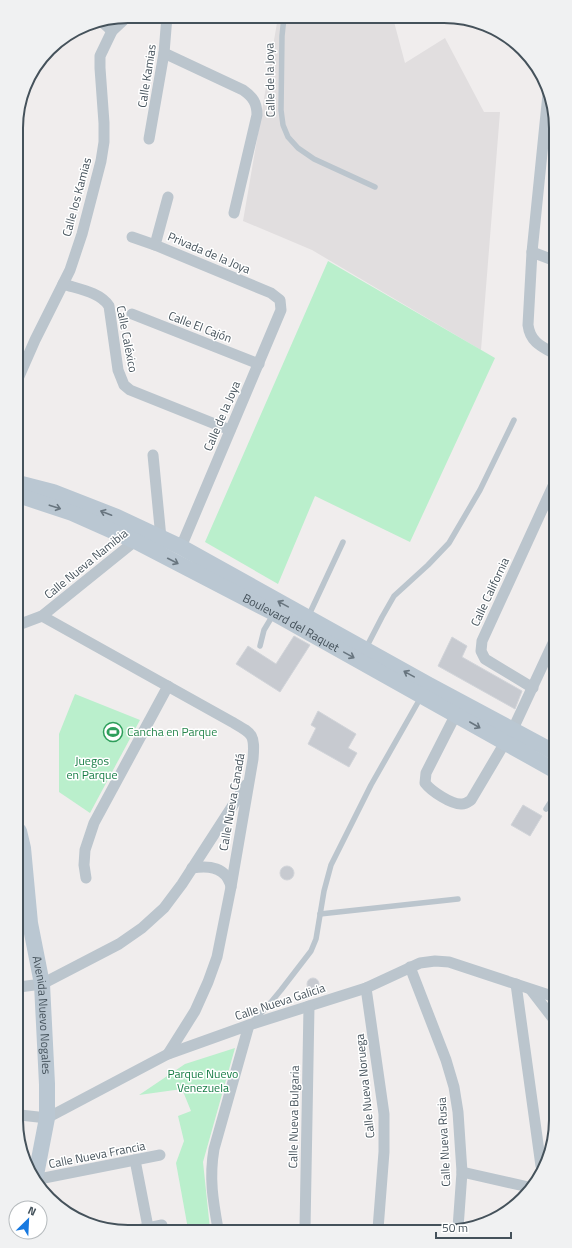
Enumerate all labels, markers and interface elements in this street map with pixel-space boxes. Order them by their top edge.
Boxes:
street label: Calle Kamias [132,42,161,109]
street label: Calle de la Joya [259,43,280,117]
street label: Calle los Kamias [57,155,96,239]
street label: Privada de la Joya [165,227,254,279]
street label: Calle Caléxico [112,304,143,374]
street label: Calle El Cajón [166,306,235,347]
street label: Calle de la Joya [198,378,245,454]
one-way arrow [48,504,61,511]
one-way arrow [100,508,112,516]
street label: Calle Nueva Namibia [40,524,132,603]
street label: Calle California [465,554,514,629]
one-way arrow [167,558,179,565]
street label: Boulevard del Raquet [239,588,344,657]
one-way arrow [277,599,289,607]
one-way arrow [343,652,355,659]
one-way arrow [403,669,415,677]
sports icon: Cancha en Parque [102,721,124,743]
place label: Cancha en Parque [127,722,217,741]
one-way arrow [469,722,481,730]
park label: Juegos en Parque [67,751,117,784]
street label: Calle Nueva Canadá [214,752,249,852]
street label: Avenida Nuevo Nogales [28,954,57,1075]
street label: Calle Nueva Galicia [232,978,328,1025]
street label: Calle Nueva Noruega [350,1033,379,1139]
park label: Parque Nuevo Venezuela [168,1064,238,1097]
street label: Calle Nueva Bulgaria [283,1065,304,1169]
street label: Calle Nueva Rusia [432,1097,455,1187]
street label: Calle Nueva Francia [47,1136,147,1173]
north arrow [8,1200,48,1240]
text: N [25,1202,39,1220]
scale bar [436,1214,511,1240]
text: 50 m [442,1218,468,1237]

